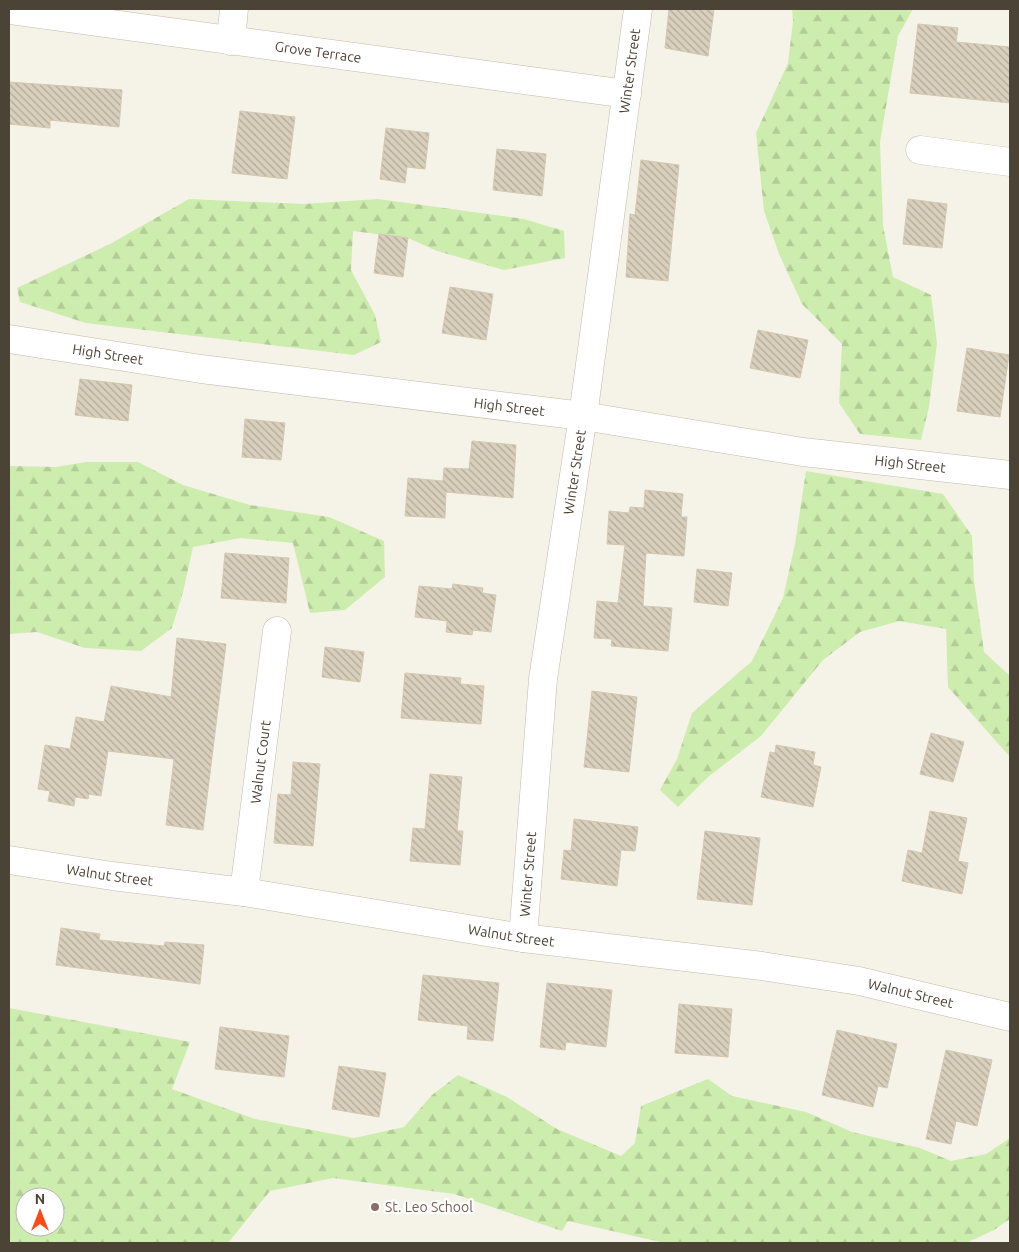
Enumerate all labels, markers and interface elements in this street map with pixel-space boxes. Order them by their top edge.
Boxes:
street label: Winter Street [616,27,643,114]
street label: Grove Terrace [274,38,363,66]
street label: High Street [71,341,145,368]
street label: High Street [473,395,546,419]
street label: Winter Street [560,428,589,516]
street label: High Street [874,452,947,476]
street label: Walnut Court [247,719,274,805]
street label: Winter Street [517,830,539,917]
street label: Walnut Street [65,861,155,889]
street label: Walnut Street [467,921,556,950]
street label: Walnut Street [866,975,956,1011]
north arrow [15,1187,65,1237]
text: N [35,1191,45,1207]
place label: St. Leo School [385,1199,473,1215]
marker: St. Leo School [369,1201,381,1213]

